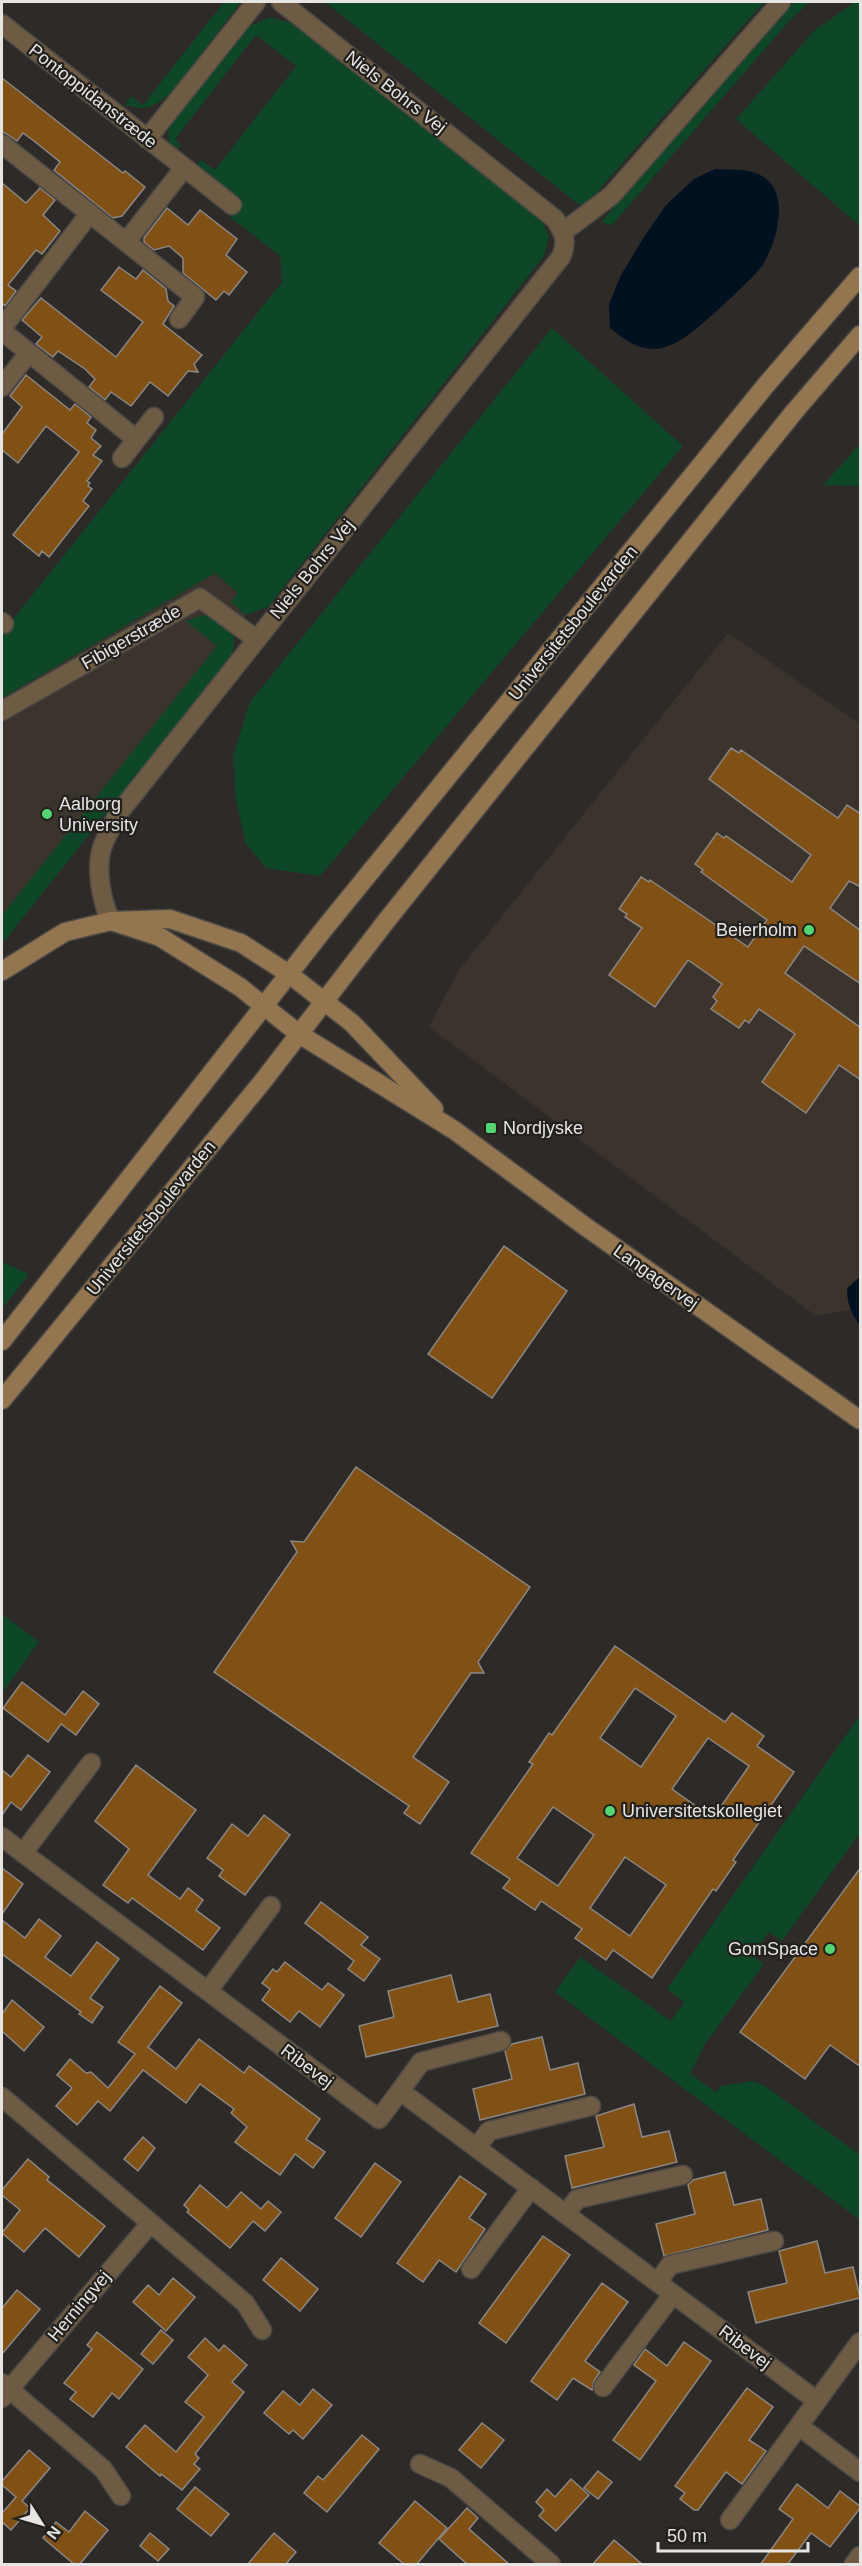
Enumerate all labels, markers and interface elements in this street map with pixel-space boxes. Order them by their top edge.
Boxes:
street label: Pontoppidanstræde [25,40,161,152]
street label: Niels Bohrs Vej [342,47,450,137]
street label: Niels Bohrs Vej [266,515,358,623]
street label: Universitetsboulevarden [504,542,642,704]
street label: Fibigerstræde [78,601,184,673]
place label: Aalborg University [59,794,138,835]
marker: Aalborg University [40,807,54,821]
place label: Beierholm [716,920,797,940]
marker: Beierholm [802,923,816,937]
place label: Nordjyske [503,1118,583,1138]
marker: Nordjyske [484,1121,498,1135]
street label: Universitetsboulevarden [82,1137,220,1299]
street label: Langagervej [610,1240,702,1314]
place label: Universitetskollegiet [622,1801,782,1821]
marker: Universitetskollegiet [603,1804,617,1818]
place label: GomSpace [728,1939,818,1959]
marker: GomSpace [823,1942,837,1956]
street label: Ribevej [277,2040,337,2092]
street label: Herningvej [44,2267,114,2345]
street label: Ribevej [715,2321,775,2373]
north arrow [12,2494,72,2554]
scale bar [658,2515,808,2553]
text: N [43,2523,64,2542]
text: 50 m [667,2526,707,2546]

